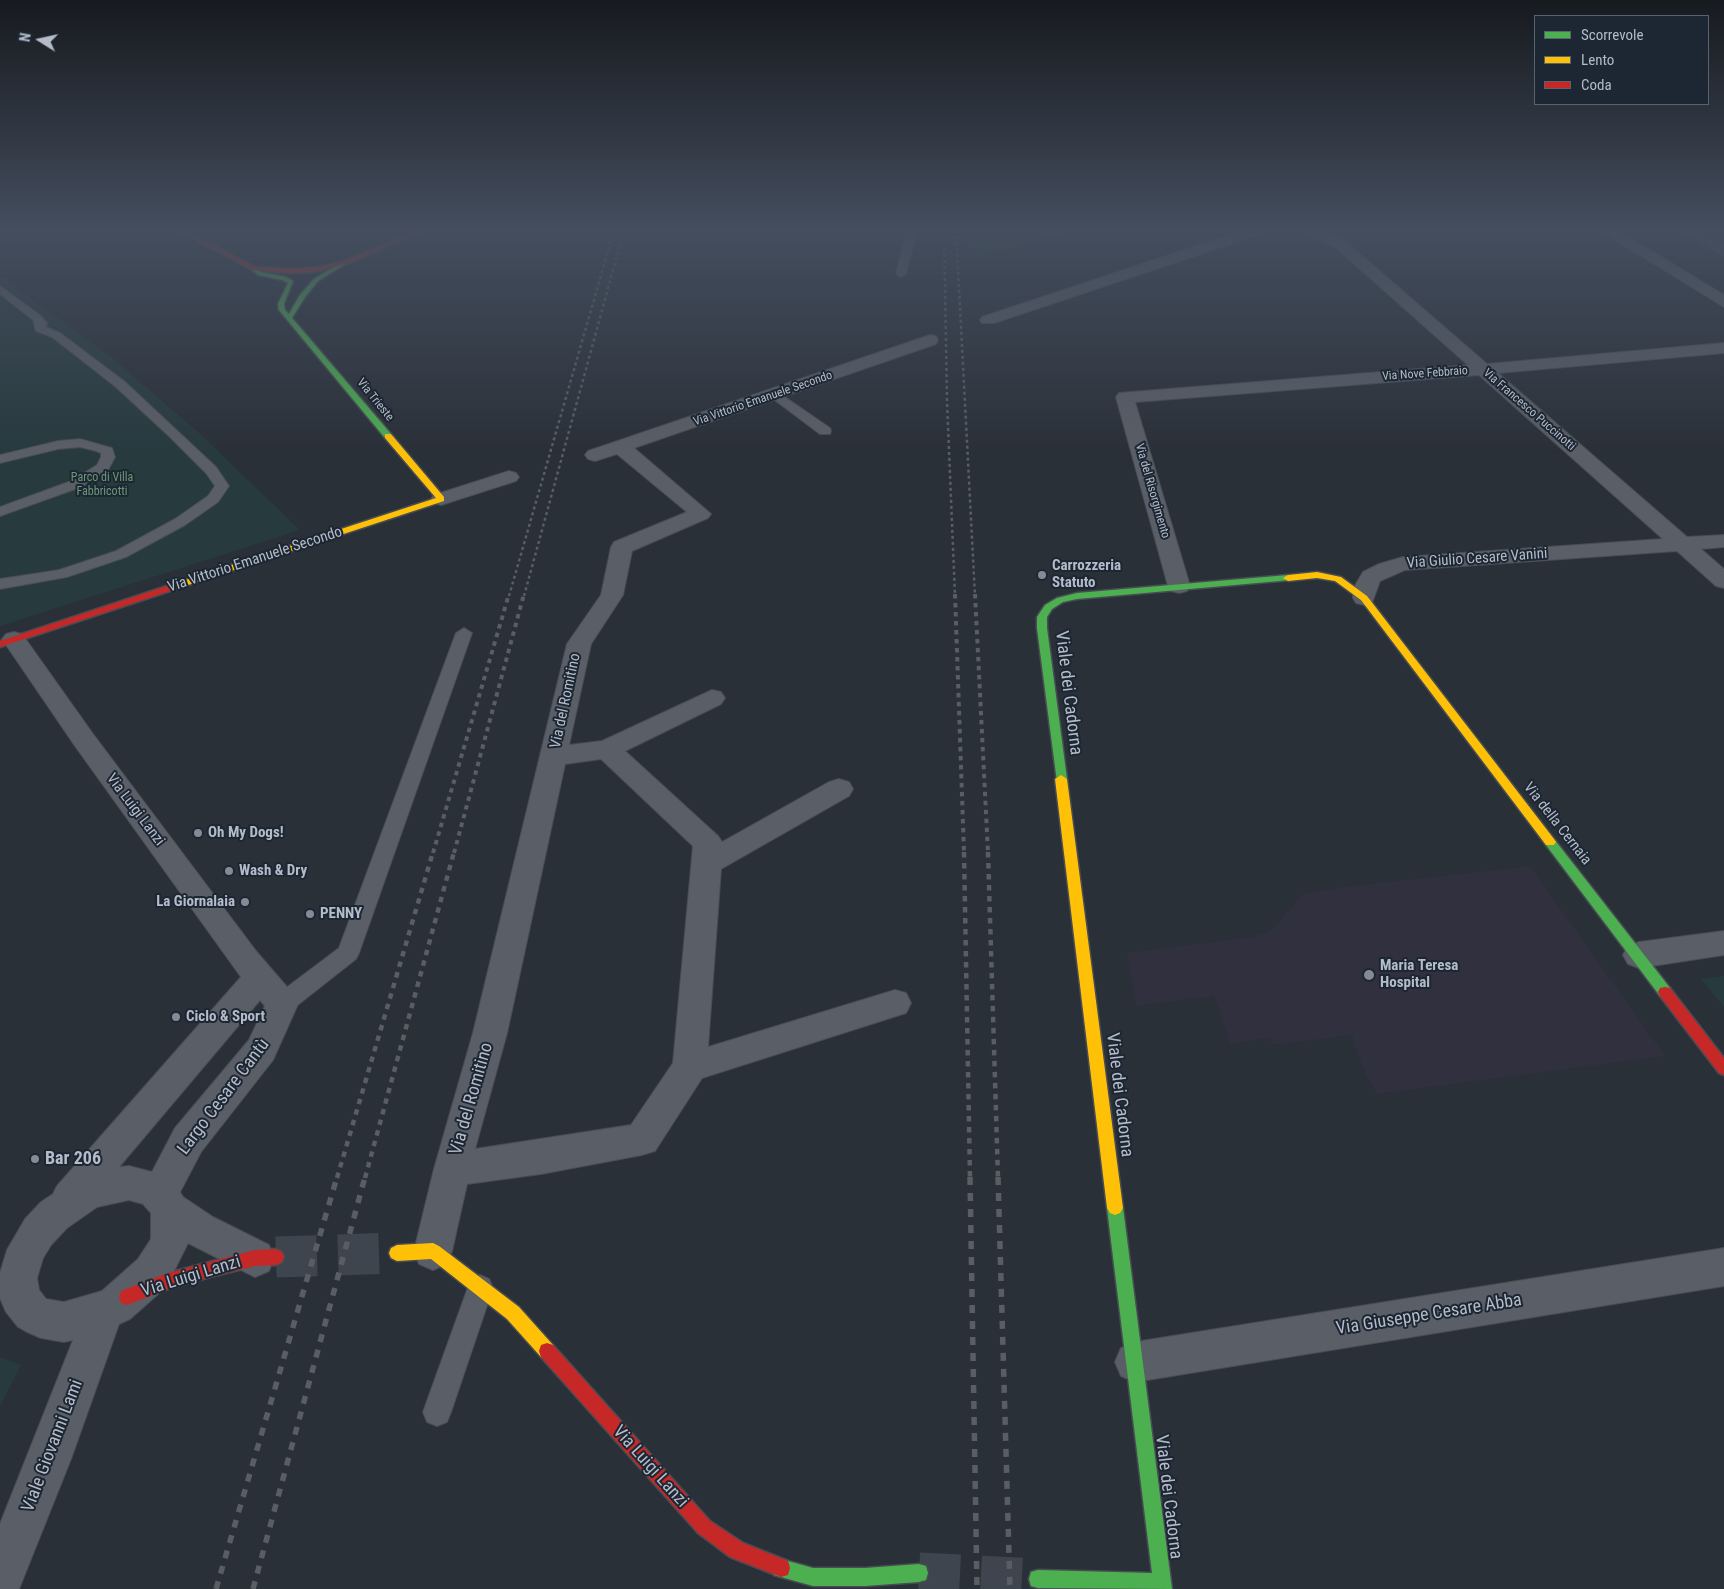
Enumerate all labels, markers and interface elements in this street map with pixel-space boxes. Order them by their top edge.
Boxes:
north arrow [15,15,65,65]
legend [1534,15,1709,105]
text: Scorrevole [1581,26,1643,44]
text: N [17,32,34,43]
text: Lento [1581,51,1614,69]
text: Coda [1581,76,1612,94]
street label: Via Nove Febbraio [1382,364,1468,384]
street label: Via Francesco Puccinotti [1480,366,1578,454]
street label: Via Vittorio Emanuele Secondo [692,368,834,430]
street label: Via Trieste [354,376,396,424]
street label: Via del Risorgimento [1132,442,1172,540]
park label: Parco di Villa Fabbricotti [71,471,133,499]
street label: Via Vittorio Emanuele Secondo [165,523,345,597]
street label: Via Giulio Cesare Vanini [1406,545,1548,573]
place label: Carrozzeria Statuto [1052,557,1121,592]
marker: Carrozzeria Statuto [1036,569,1048,581]
street label: Viale dei Cadorna [1050,630,1086,756]
street label: Via del Romitino [547,652,585,750]
street label: Via Luigi Lanzi [102,770,168,850]
street label: Via della Cernaia [1519,779,1595,869]
place label: Oh My Dogs! [208,824,284,842]
marker: Oh My Dogs! [192,827,204,839]
place label: Wash & Dry [239,862,307,880]
marker: Wash & Dry [223,865,235,877]
place label: La Giornalaia [156,893,235,911]
marker: La Giornalaia [239,896,251,908]
place label: PENNY [320,905,362,923]
marker: PENNY [304,908,316,920]
place label: Maria Teresa Hospital [1380,957,1458,992]
marker: Maria Teresa Hospital [1362,968,1376,982]
place label: Ciclo & Sport [186,1008,265,1026]
marker: Ciclo & Sport [170,1011,182,1023]
street label: Viale dei Cadorna [1101,1032,1137,1158]
street label: Largo Cesare Cantù [173,1035,275,1159]
street label: Via del Romitino [446,1040,498,1158]
place label: Bar 206 [45,1148,101,1170]
marker: Bar 206 [29,1153,41,1165]
street label: Via Luigi Lanzi [139,1252,243,1302]
street label: Via Giuseppe Cesare Abba [1335,1290,1523,1340]
street label: Viale Giovanni Lami [18,1377,88,1515]
street label: Via Luigi Lanzi [607,1421,693,1513]
street label: Viale dei Cadorna [1150,1434,1186,1560]

